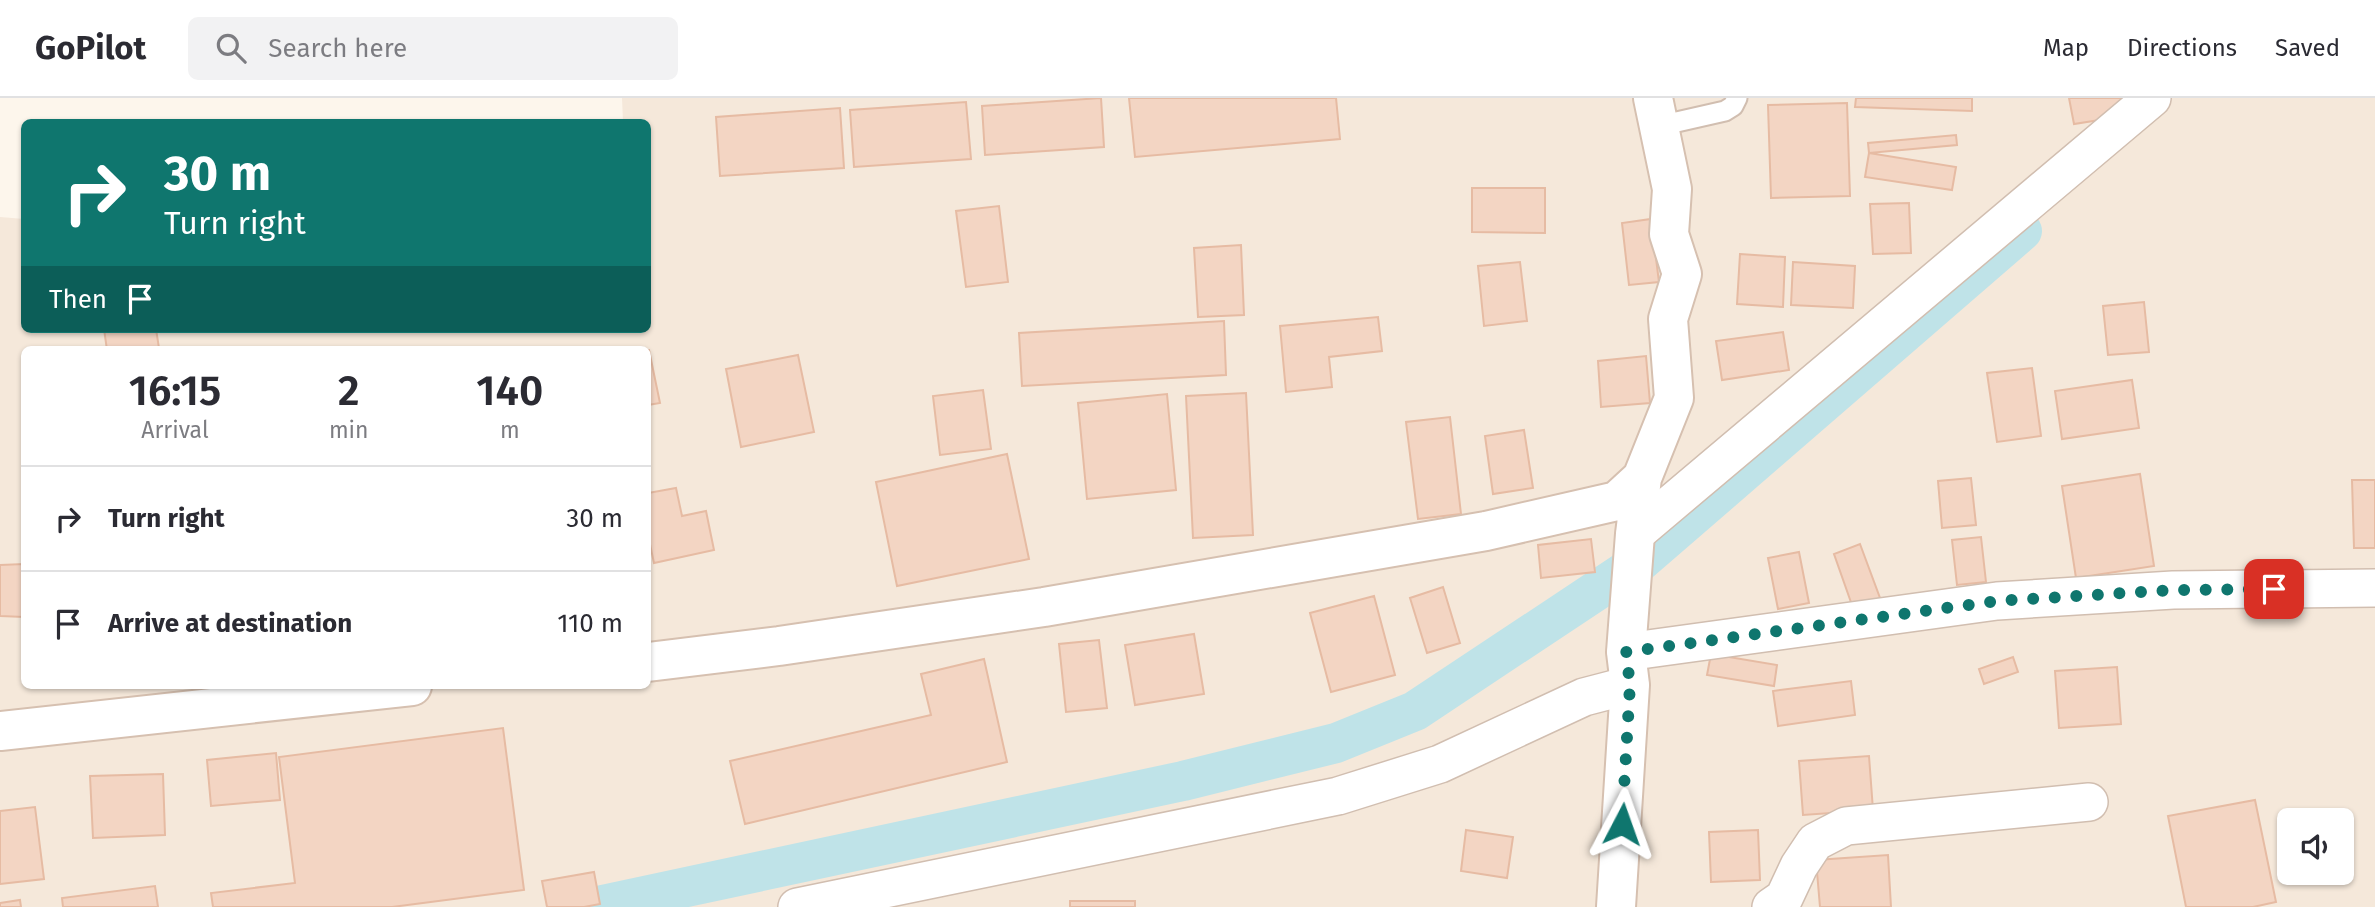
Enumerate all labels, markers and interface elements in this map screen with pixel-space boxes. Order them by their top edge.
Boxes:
search box [188,17,678,80]
text: GoPilot [35,28,146,68]
icon: search [212,29,250,67]
text: Search here [268,33,407,64]
text: Map [2043,34,2089,62]
text: Directions [2127,34,2237,62]
text: Saved [2275,34,2340,62]
text: 30 m [164,144,271,203]
icon: right [49,147,140,238]
text: Turn right [164,204,306,242]
icon: arrive [121,280,159,318]
text: Then [49,284,107,315]
text: 16:15 [129,366,221,416]
text: 2 [338,366,360,416]
text: 140 [476,366,543,416]
text: Arrival [141,416,209,444]
text: min [329,416,369,444]
text: m [500,416,520,444]
icon: right [49,500,87,538]
text: Turn right [108,503,225,534]
text: 30 m [566,503,623,534]
pin [2244,559,2304,619]
icon: arrive [2255,570,2293,608]
icon: arrive [49,605,87,643]
text: Arrive at destination [108,608,352,639]
text: 110 m [557,608,623,639]
position arrow [1585,787,1659,861]
map controls [2277,808,2354,885]
button: sound [2277,808,2354,885]

